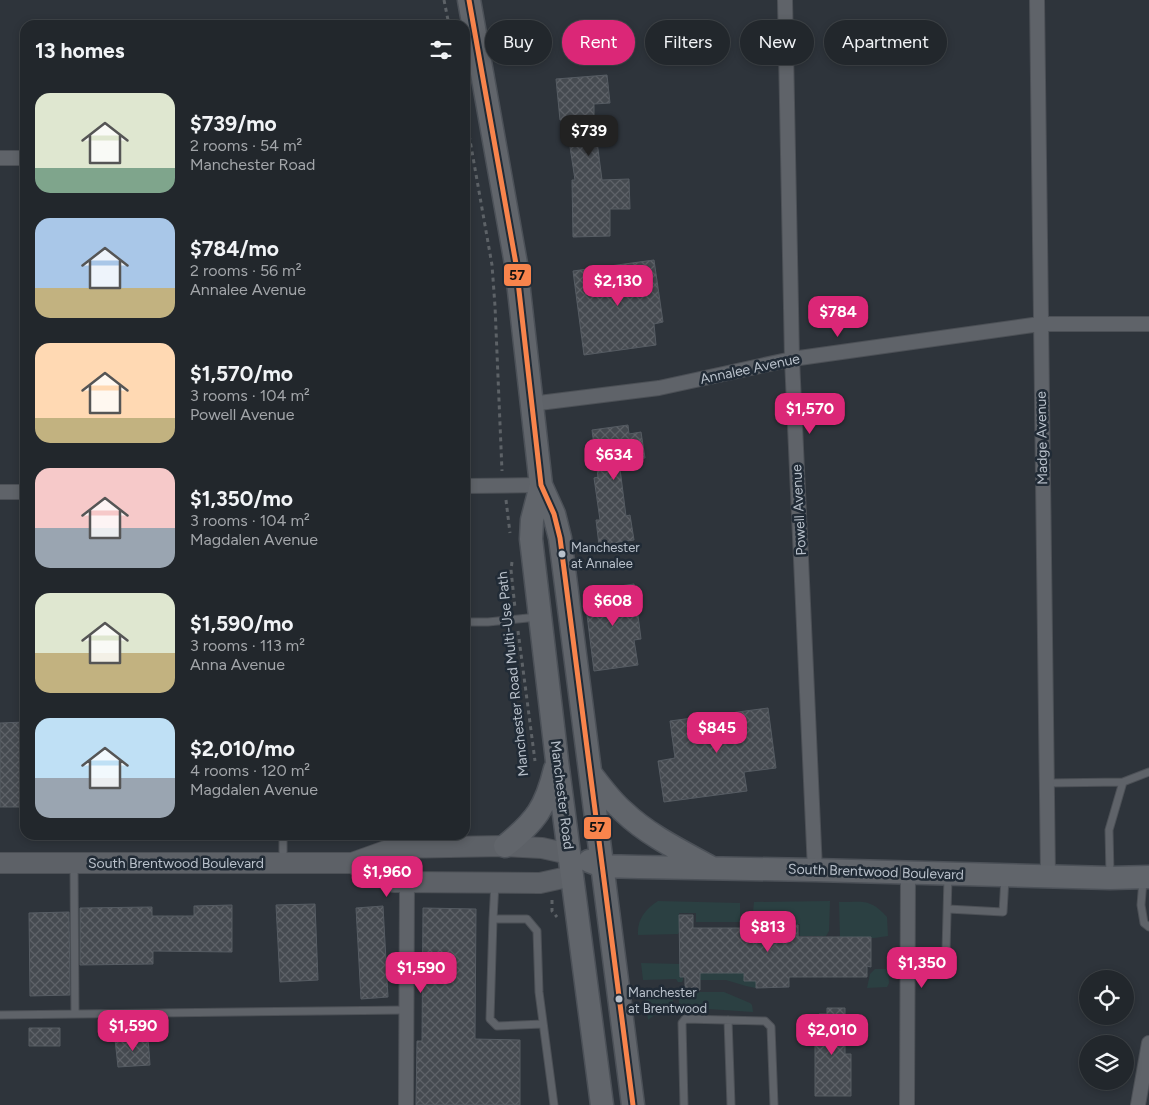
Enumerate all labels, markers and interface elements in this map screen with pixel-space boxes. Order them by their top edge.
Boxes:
chip: Buy [485,20,552,65]
chip: Rent [562,20,635,65]
chip: Filters [645,20,730,65]
chip: New [740,20,814,65]
chip: Apartment [824,20,947,65]
icon: filters [427,36,455,64]
text: 13 homes [35,38,124,63]
text: $739/mo [190,111,277,136]
icon: home [75,113,135,173]
pin: $739 [559,114,619,157]
text: $739 [571,121,607,140]
text: 2 rooms · 54 m² [190,136,302,155]
text: Manchester Road [190,155,315,174]
text: $784/mo [190,236,279,261]
icon: home [75,238,135,298]
text: 2 rooms · 56 m² [190,261,302,280]
line badge: 57 [503,263,532,287]
pin: $2,130 [577,264,659,307]
text: 57 [509,267,525,284]
text: $2,130 [594,271,642,290]
text: Annalee Avenue [190,280,306,299]
pin: $784 [808,296,868,338]
text: $784 [819,302,857,321]
street label: Annalee Avenue [699,350,802,388]
text: $1,570/mo [190,361,293,386]
icon: home [75,363,135,423]
text: 3 rooms · 104 m² [190,386,310,405]
street label: Madge Avenue [1033,391,1051,485]
pin: $1,570 [769,392,851,435]
text: $1,570 [786,399,834,418]
text: Powell Avenue [190,405,294,424]
pin: $634 [584,438,644,481]
text: $634 [595,445,633,464]
street label: Powell Avenue [788,464,810,556]
text: $1,350/mo [190,486,293,511]
icon: home [75,488,135,548]
text: 3 rooms · 104 m² [190,511,310,530]
text: Magdalen Avenue [190,530,318,549]
place label: Manchester at Annalee [571,540,640,571]
marker: Manchester at Annalee [557,549,567,559]
street label: Manchester Road Multi-Use Path [494,571,532,777]
pin: $608 [583,584,643,627]
text: $608 [594,591,632,610]
text: $1,590/mo [190,611,293,636]
icon: home [75,613,135,673]
text: 3 rooms · 113 m² [190,636,305,655]
text: Anna Avenue [190,655,285,674]
pin: $845 [687,712,747,754]
text: $845 [698,718,736,737]
text: $2,010/mo [190,736,295,761]
icon: home [75,738,135,798]
street label: Manchester Road [547,740,577,850]
text: 4 rooms · 120 m² [190,761,310,780]
text: Magdalen Avenue [190,780,318,799]
line badge: 57 [583,816,612,840]
text: 57 [589,819,605,836]
street label: South Brentwood Boulevard [88,855,264,872]
pin: $1,960 [346,856,428,898]
street label: South Brentwood Boulevard [788,860,964,884]
text: $1,960 [363,862,411,881]
pin: $813 [738,910,798,953]
text: $813 [751,917,785,936]
pin: $1,350 [881,946,963,989]
pin: $1,590 [380,952,462,994]
text: $1,350 [898,953,946,972]
text: $1,590 [397,958,445,977]
map controls [1079,970,1134,1090]
button: locate [1079,970,1134,1025]
place label: Manchester at Brentwood [628,985,707,1016]
marker: Manchester at Brentwood [614,994,624,1004]
pin: $1,590 [92,1010,174,1052]
pin: $2,010 [791,1014,873,1056]
text: $1,590 [109,1016,157,1035]
text: $2,010 [807,1020,857,1039]
button: layers [1079,1035,1134,1090]

